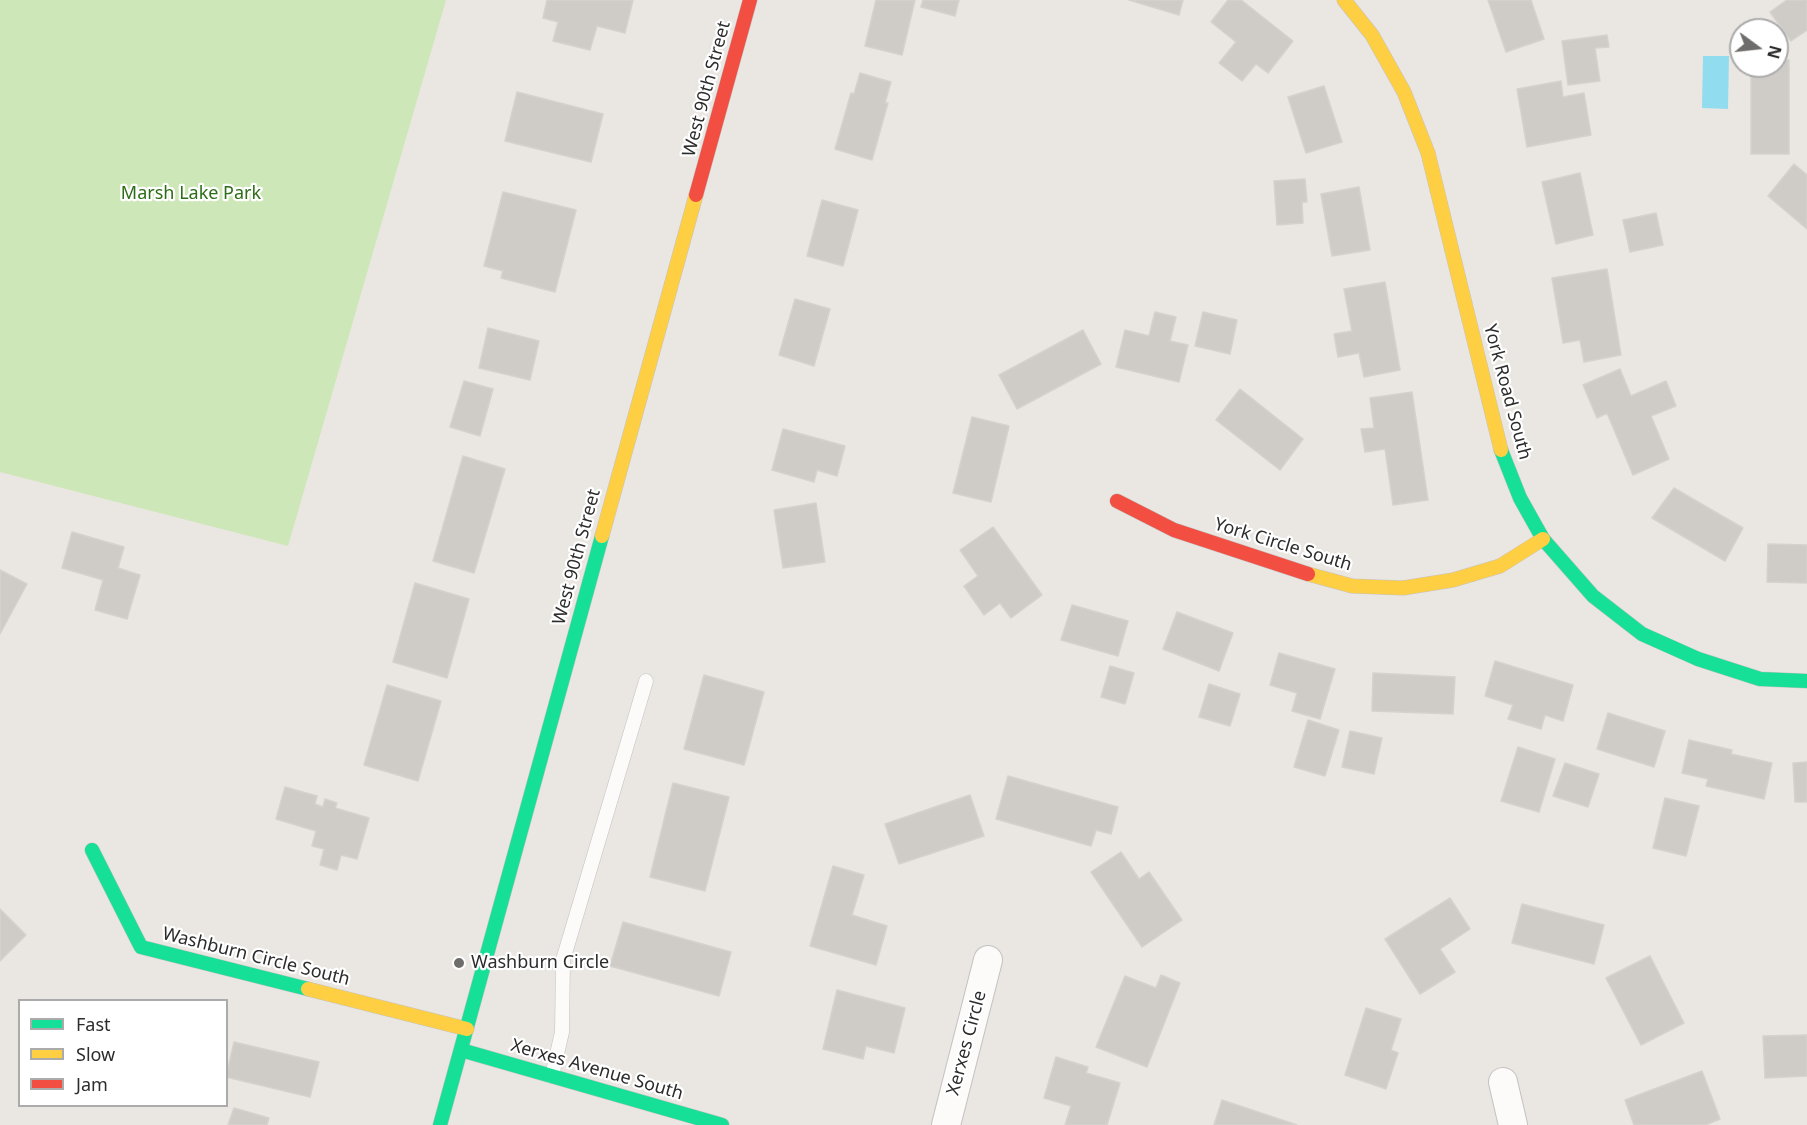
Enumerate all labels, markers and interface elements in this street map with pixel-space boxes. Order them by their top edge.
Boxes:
north arrow [1729,18,1789,78]
street label: West 90th Street [679,19,735,159]
text: N [1762,43,1787,61]
park label: Marsh Lake Park [121,183,261,205]
street label: York Road South [1479,322,1535,462]
street label: West 90th Street [549,487,605,627]
street label: York Circle South [1212,514,1354,576]
street label: Washburn Circle South [160,923,352,991]
place label: Washburn Circle [471,952,609,974]
marker: Washburn Circle [452,956,466,970]
street label: Xerxes Circle [943,988,991,1098]
legend [18,999,228,1107]
text: Fast [76,1012,111,1036]
street label: Xerxes Avenue South [508,1035,686,1105]
text: Slow [76,1042,115,1066]
text: Jam [76,1072,108,1096]

